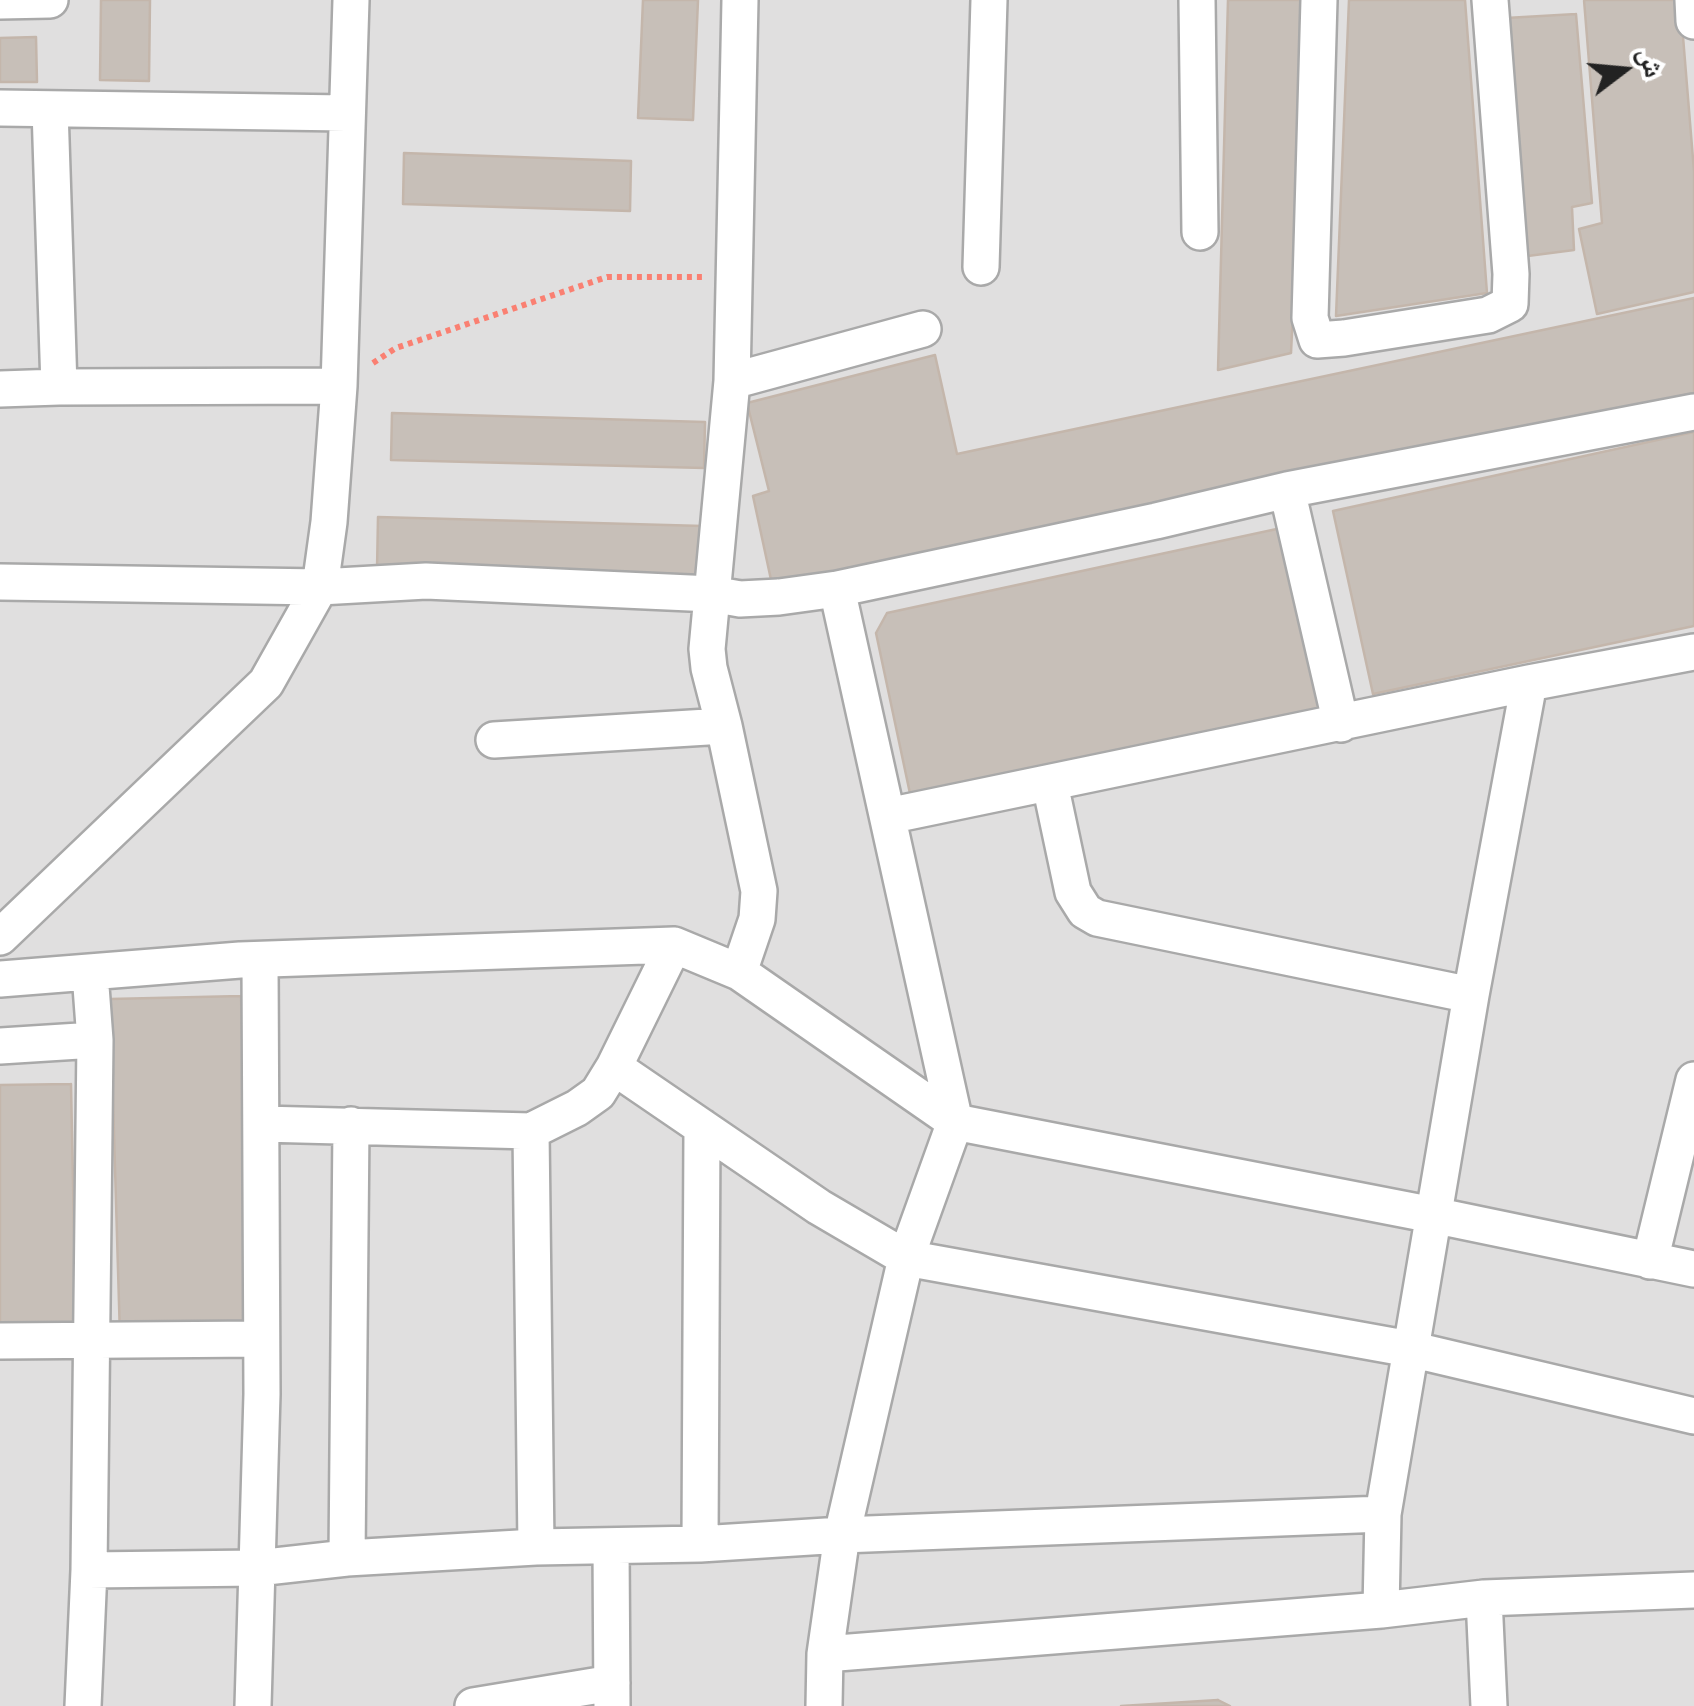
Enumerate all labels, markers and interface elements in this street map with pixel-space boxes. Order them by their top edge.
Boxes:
north arrow [1574,20,1674,120]
text: ش [1630,42,1675,81]

